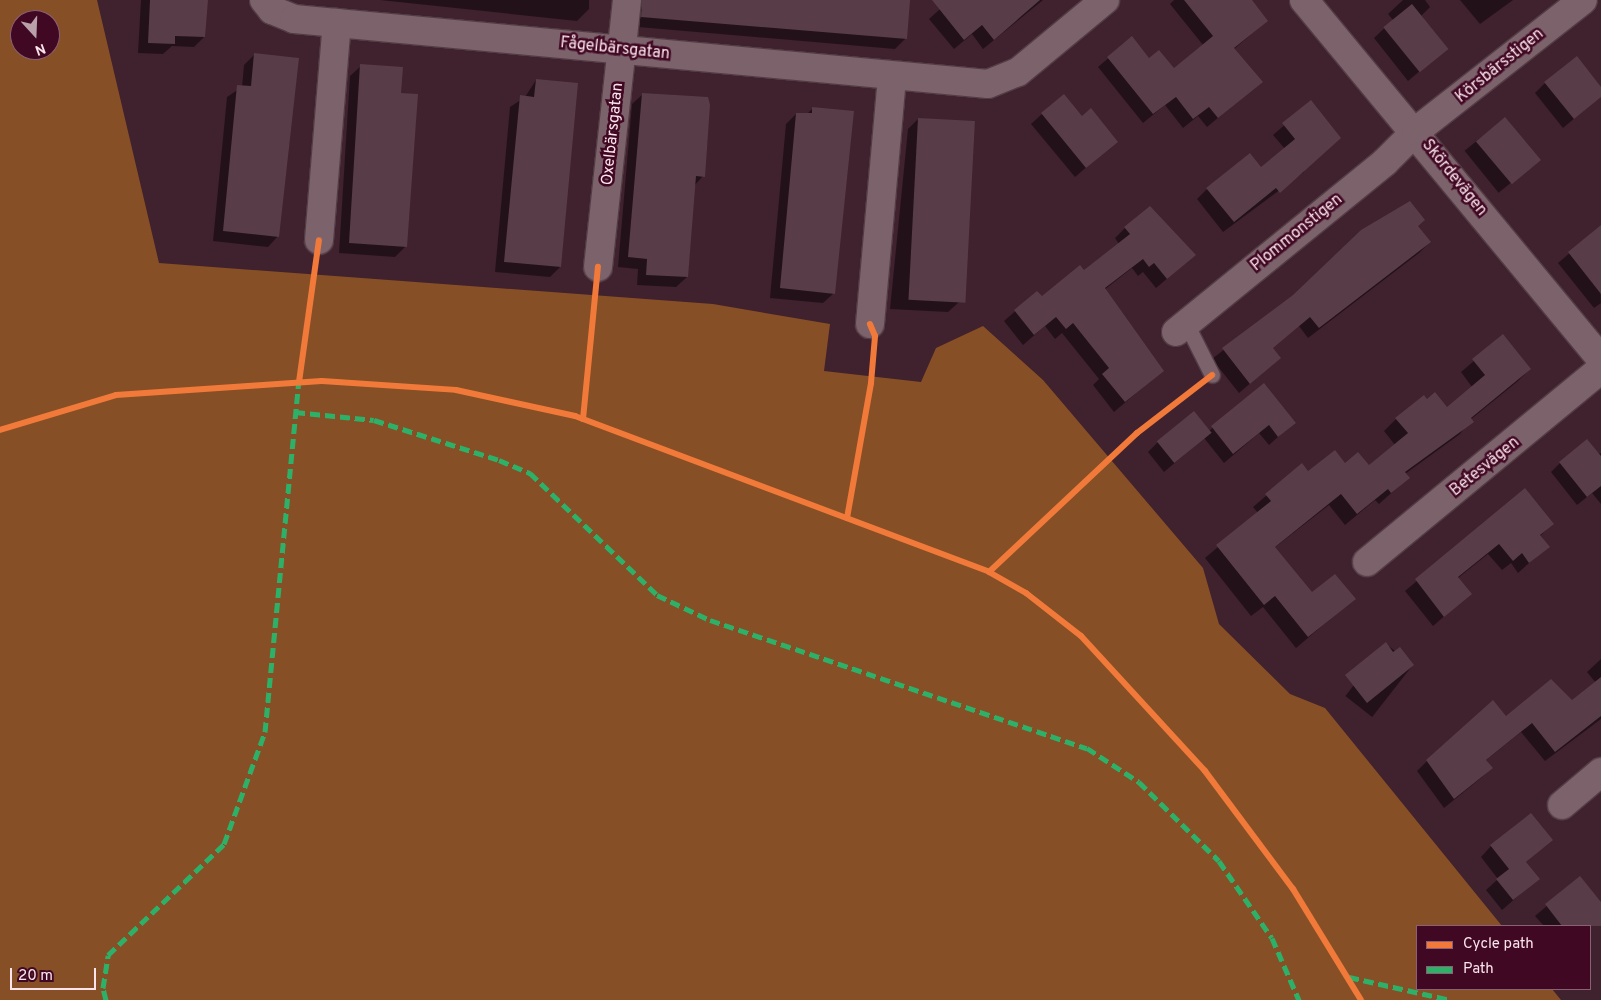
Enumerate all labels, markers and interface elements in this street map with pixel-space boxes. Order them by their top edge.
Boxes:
north arrow [10,10,60,60]
street label: Körsbärsstigen [1452,25,1548,107]
street label: Fågelbärsgatan [559,34,671,64]
text: N [32,39,48,58]
street label: Oxelbärsgatan [598,82,628,186]
street label: Skördevägen [1417,136,1491,220]
street label: Plommonstigen [1247,190,1347,276]
street label: Betesvägen [1446,433,1524,501]
legend [1416,925,1591,990]
text: Cycle path [1463,935,1534,954]
scale bar [12,958,99,990]
text: Path [1463,960,1494,979]
text: 20 m [18,967,53,986]

